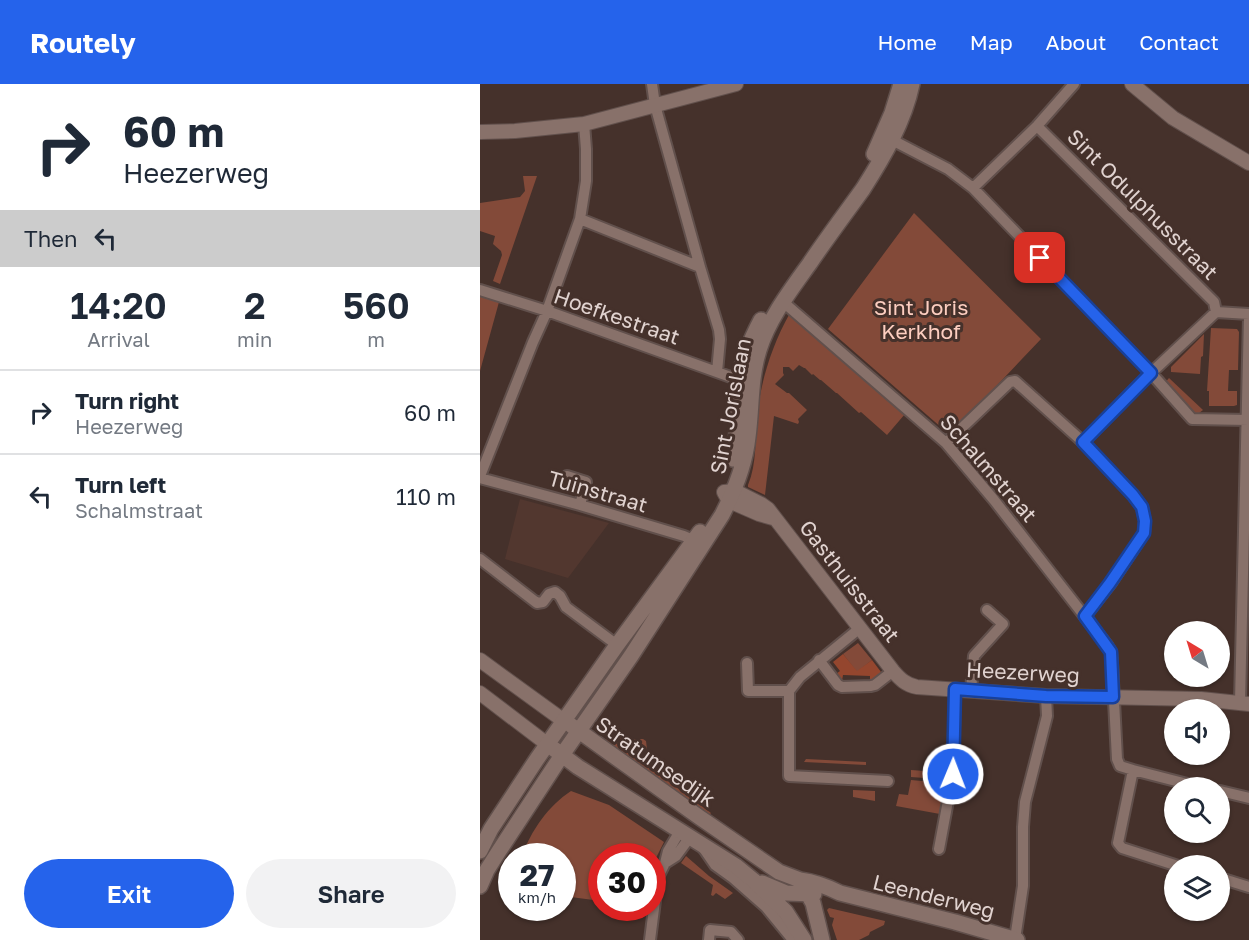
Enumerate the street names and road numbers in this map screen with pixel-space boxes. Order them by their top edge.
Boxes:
street label: Sint Odulphusstraat [1062,123,1224,285]
street label: Hoefkestraat [551,282,683,350]
street label: Sint Jorislaan [704,336,756,476]
street label: Schalmstraat [935,409,1043,527]
street label: Tuinstraat [545,464,651,518]
street label: Gasthuisstraat [794,515,906,647]
street label: Heezerweg [966,656,1080,688]
street label: Stratumsedijk [591,710,721,812]
street label: Leenderweg [870,868,998,924]

